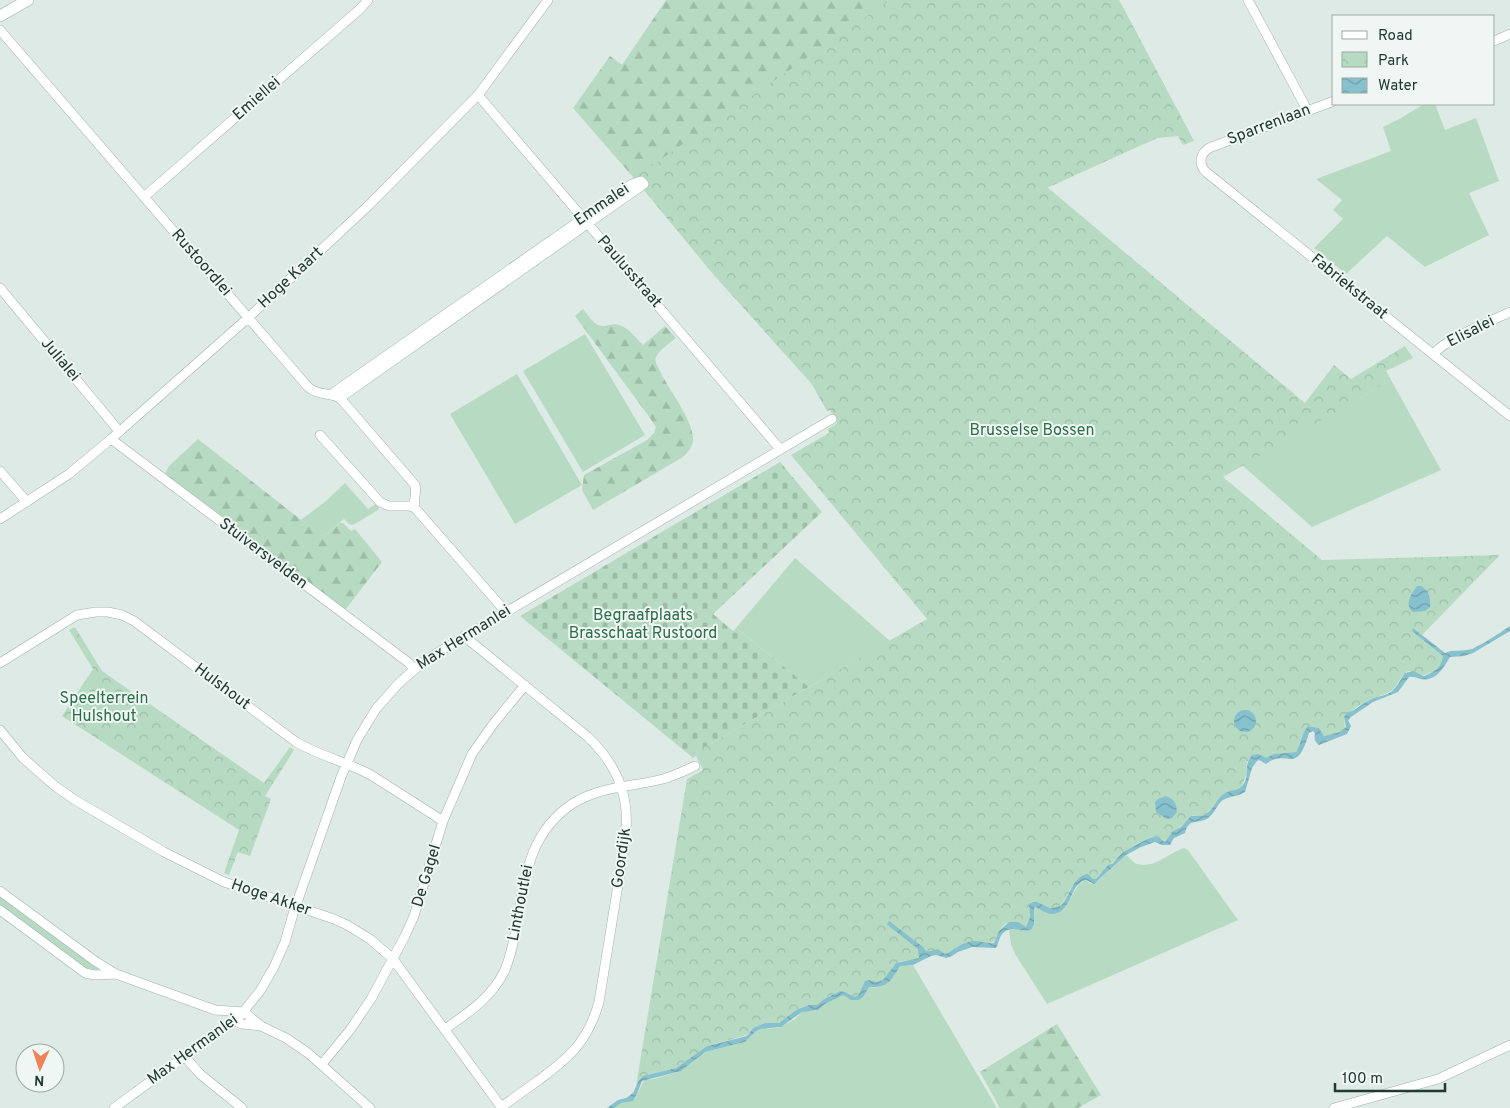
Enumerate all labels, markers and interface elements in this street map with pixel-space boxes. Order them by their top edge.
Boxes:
legend [1332,15,1495,105]
text: Road [1378,27,1413,46]
text: Park [1378,52,1409,71]
street label: Emiellei [229,73,285,125]
text: Water [1378,77,1418,96]
street label: Sparrenlaan [1225,100,1313,150]
street label: Emmalei [571,179,633,231]
street label: Rustoordlei [166,225,236,301]
street label: Paulusstraat [592,232,666,312]
street label: Hoge Kaart [254,243,328,313]
street label: Fabriekstraat [1306,250,1392,324]
street label: Elisalei [1444,312,1498,352]
street label: Julialei [36,334,84,386]
park label: Brusselse Bossen [970,421,1094,441]
street label: Stuiversvelden [215,514,311,594]
street label: Max Hermanlei [413,601,515,675]
park label: Begraafplaats Brasschaat Rustoord [569,606,717,644]
street label: Hulshout [190,659,254,715]
park label: Speelterrein Hulshout [60,689,148,727]
street label: Goordijk [608,826,636,890]
street label: De Gagel [408,842,446,910]
street label: Linthoutlei [504,863,538,943]
street label: Hoge Akker [228,875,314,921]
street label: Max Hermanlei [144,1010,242,1090]
north arrow [15,1043,65,1093]
scale bar [1335,1060,1445,1092]
text: 100 m [1342,1070,1383,1089]
text: N [34,1071,45,1088]

